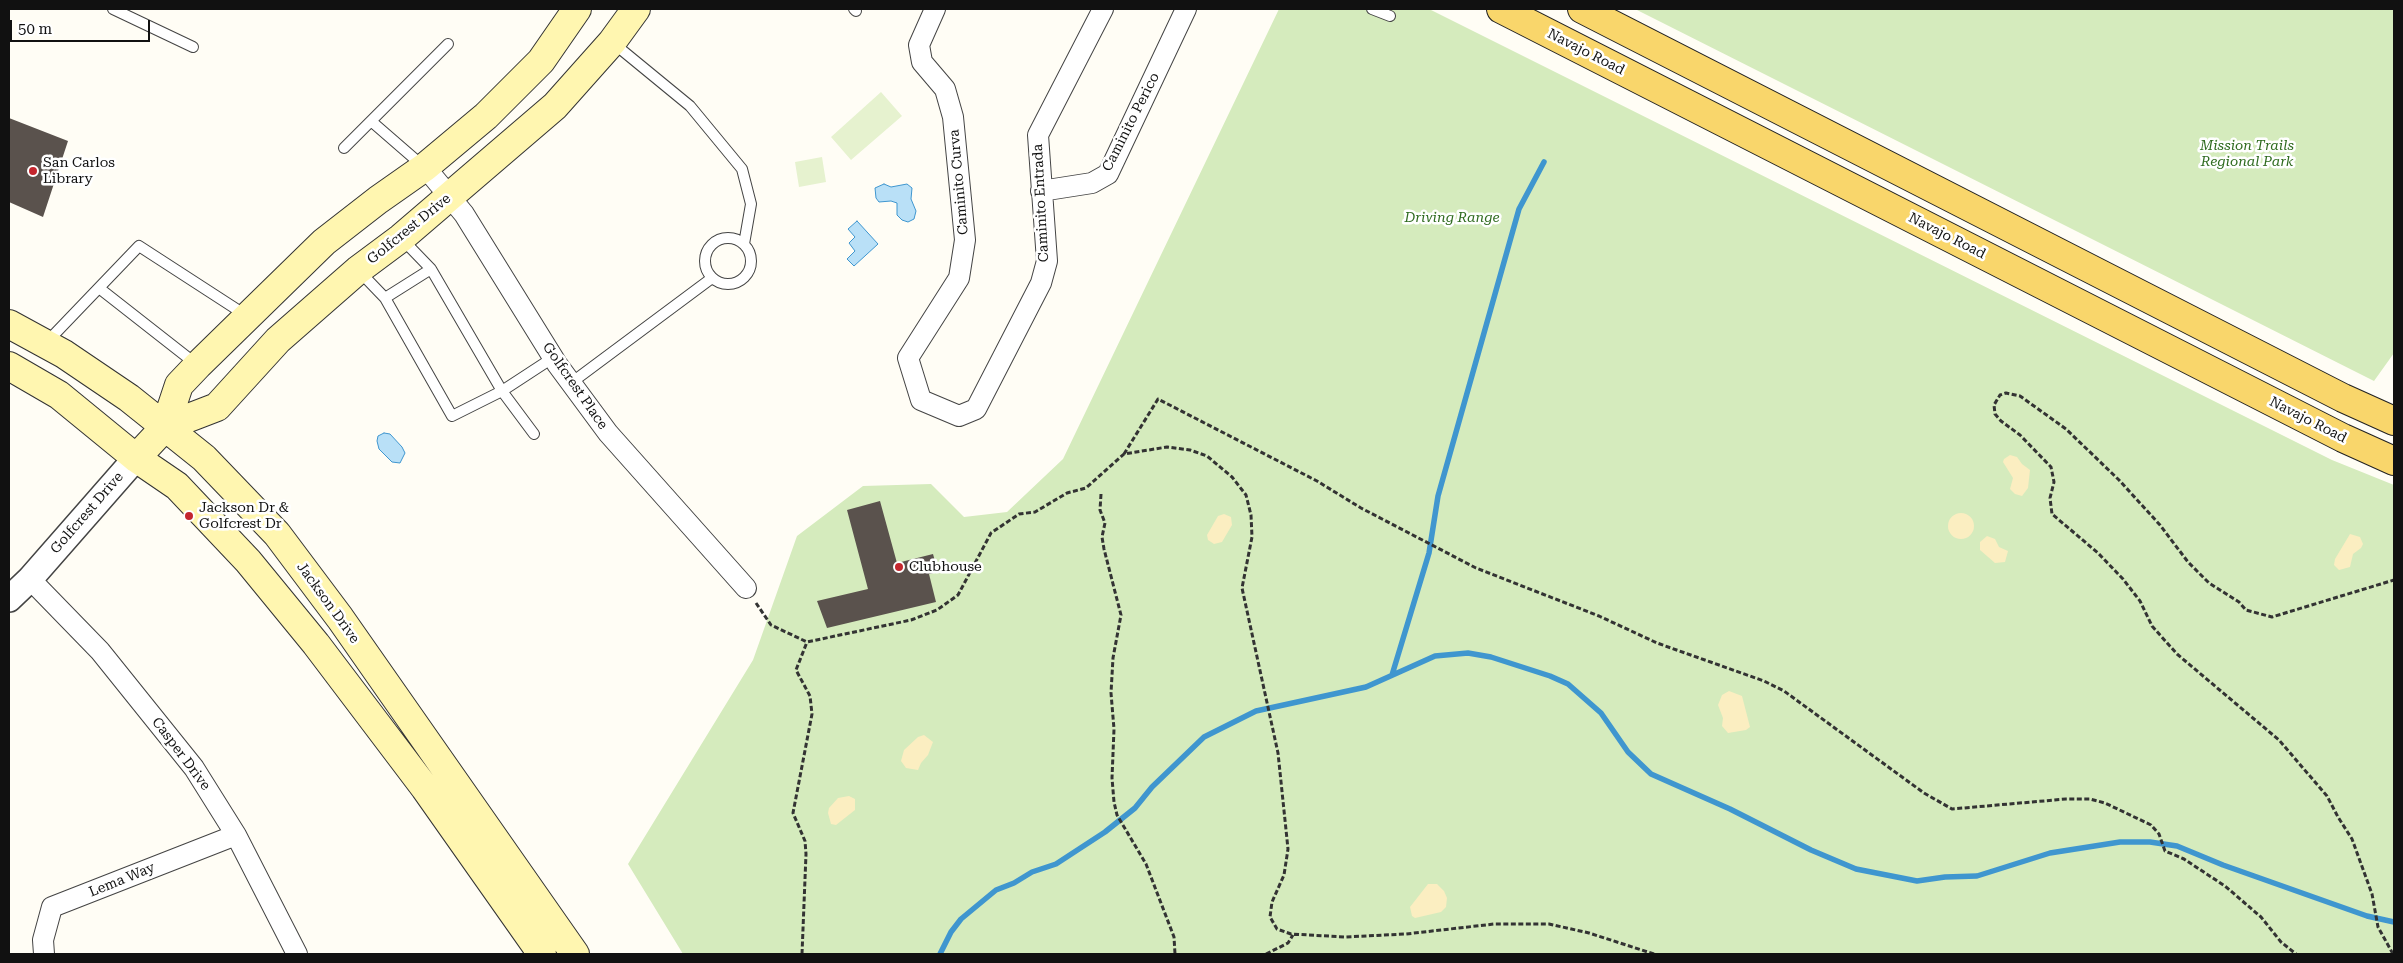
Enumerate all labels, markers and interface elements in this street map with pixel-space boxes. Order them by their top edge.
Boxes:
scale bar [12,10,152,42]
text: 50 m [18,20,52,38]
street label: Navajo Road [1545,25,1627,79]
street label: Caminito Perico [1099,70,1163,174]
street label: Caminito Curva [946,129,972,235]
park label: Mission Trails Regional Park [2200,138,2294,170]
street label: Caminito Entrada [1030,143,1052,263]
place label: San Carlos Library [43,155,115,188]
marker: San Carlos Library [27,165,39,177]
street label: Golfcrest Drive [364,190,454,268]
street label: Navajo Road [1906,209,1988,263]
park label: Driving Range [1404,210,1500,226]
street label: Golfcrest Place [539,339,611,433]
street label: Navajo Road [2267,393,2349,447]
street label: Golfcrest Drive [47,469,127,557]
place label: Jackson Dr & Golfcrest Dr [199,500,289,532]
marker: Jackson Dr & Golfcrest Dr [183,510,195,522]
street label: Jackson Drive [293,559,363,647]
place label: Clubhouse [909,559,982,575]
marker: Clubhouse [893,561,905,573]
street label: Casper Drive [148,714,214,794]
street label: Lema Way [87,859,157,901]

